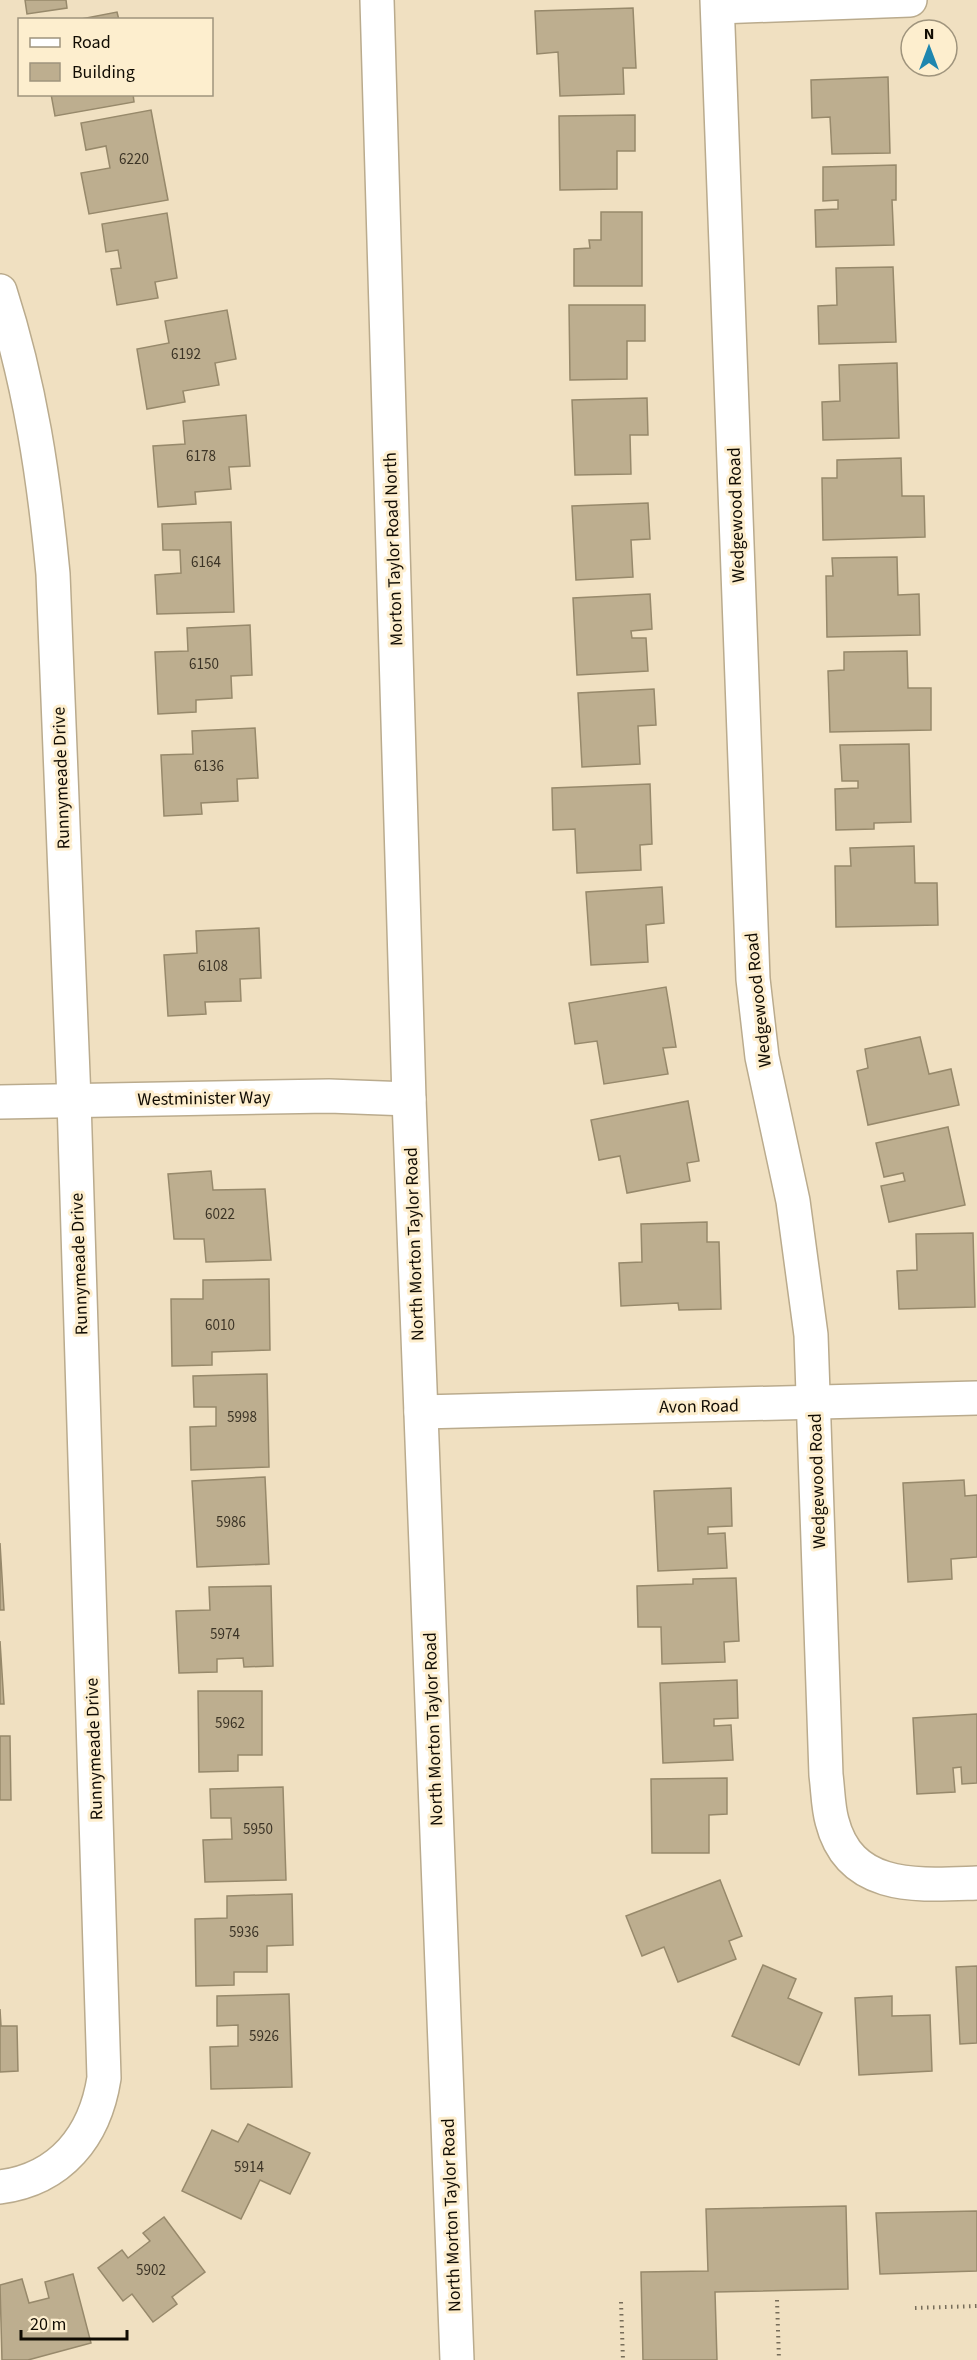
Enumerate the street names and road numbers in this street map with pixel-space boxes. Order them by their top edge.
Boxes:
street label: Wedgewood Road [722,447,751,583]
street label: Morton Taylor Road North [378,452,409,646]
street label: Runnymeade Drive [47,706,76,850]
street label: Wedgewood Road [739,931,778,1069]
street label: Westminister Way [137,1085,271,1112]
street label: North Morton Taylor Road [399,1147,430,1341]
street label: Runnymeade Drive [65,1192,94,1336]
street label: Avon Road [659,1393,739,1420]
street label: Wedgewood Road [803,1413,832,1549]
street label: North Morton Taylor Road [418,1632,449,1826]
street label: Runnymeade Drive [80,1677,109,1821]
street label: North Morton Taylor Road [436,2118,467,2312]

